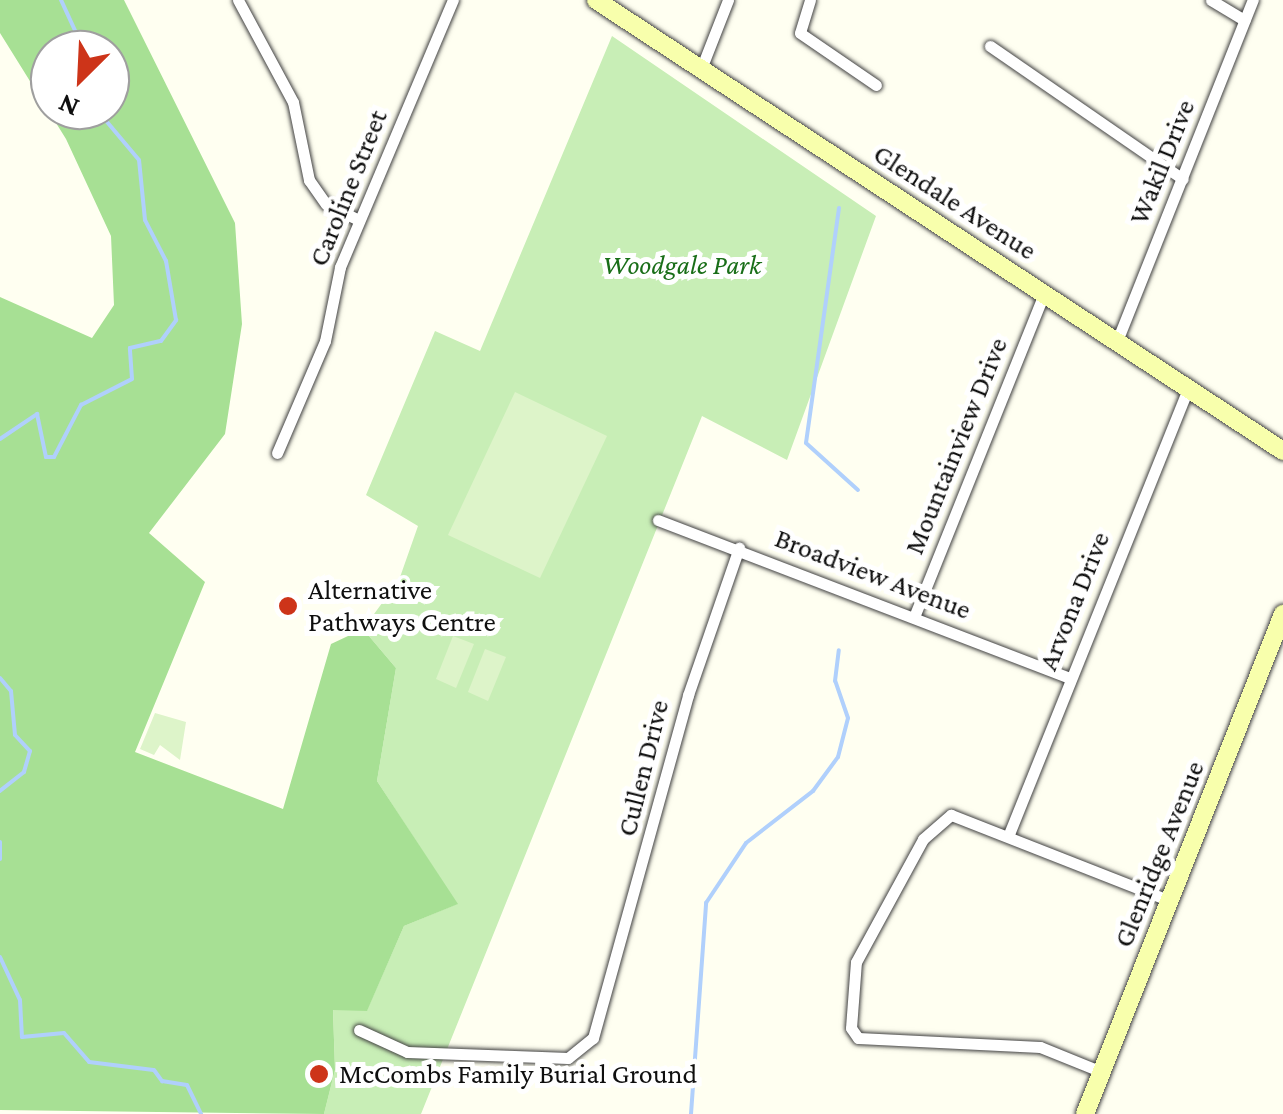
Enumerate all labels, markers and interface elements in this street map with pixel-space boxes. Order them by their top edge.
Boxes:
north arrow [30,30,130,130]
text: N [53,88,83,124]
street label: Wakil Drive [1122,95,1202,229]
street label: Caroline Street [301,105,395,271]
street label: Glendale Avenue [867,137,1043,267]
park label: Woodgale Park [603,248,761,282]
street label: Mountainview Drive [897,333,1015,559]
street label: Broadview Avenue [770,521,976,627]
street label: Arvona Drive [1031,527,1117,675]
place label: Alternative Pathways Centre [308,573,496,639]
marker: Alternative Pathways Centre [277,595,299,617]
street label: Cullen Drive [610,696,676,840]
street label: Glenridge Avenue [1106,756,1212,952]
place label: McCombs Family Burial Ground [339,1057,697,1091]
marker: McCombs Family Burial Ground [308,1063,330,1085]

